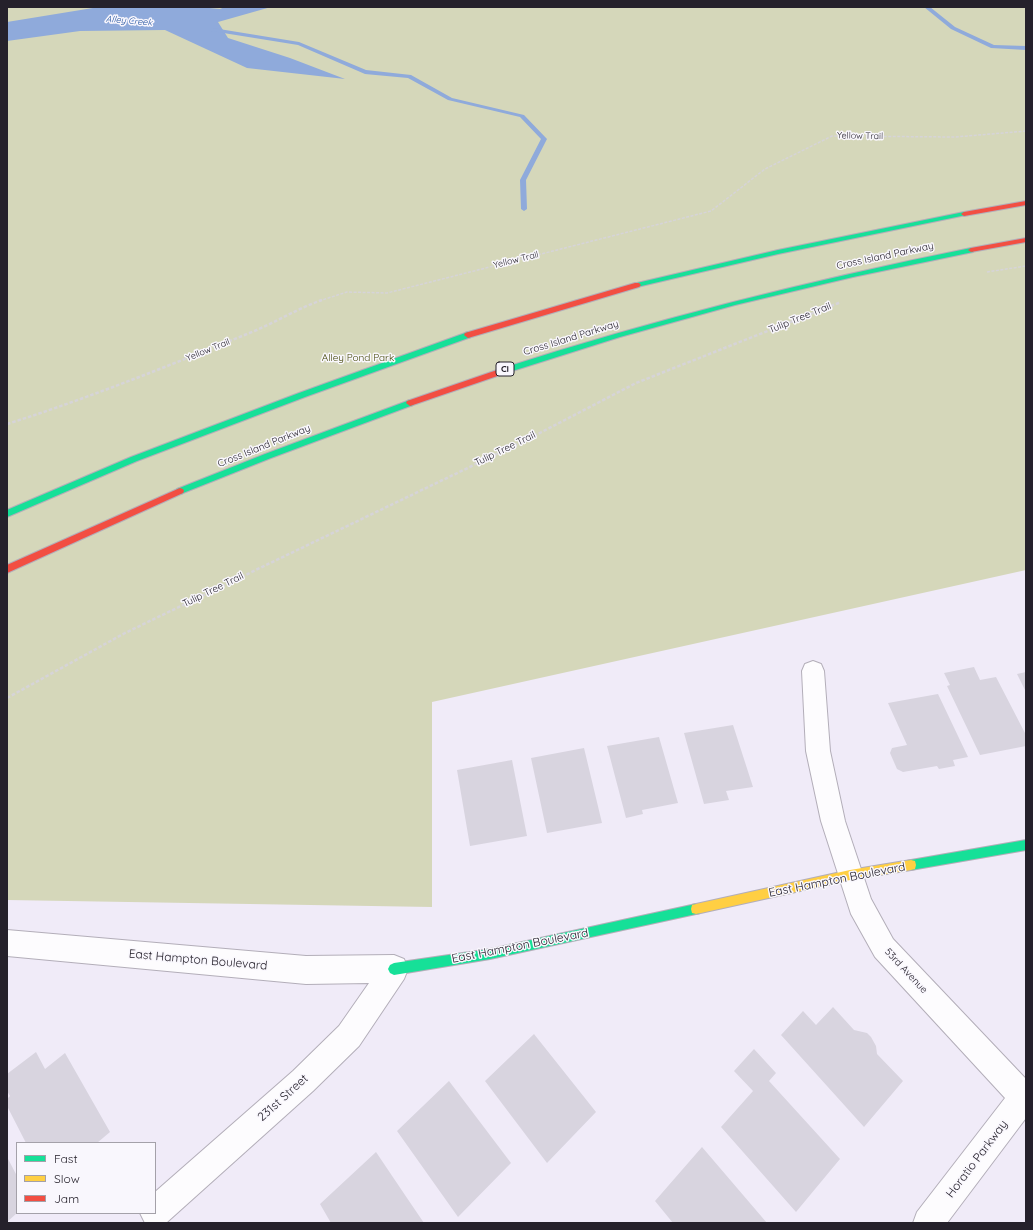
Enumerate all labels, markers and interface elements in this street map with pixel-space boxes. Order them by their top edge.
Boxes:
water label: Alley Creek [105,14,153,28]
street label: Yellow Trail [837,130,883,142]
street label: Cross Island Parkway [835,240,935,272]
street label: Yellow Trail [492,249,540,271]
street label: Tulip Tree Trail [767,300,833,336]
street label: Cross Island Parkway [522,318,620,358]
street label: Yellow Trail [185,336,231,364]
park label: Alley Pond Park [322,352,394,364]
road number: CI [496,362,514,376]
street label: Cross Island Parkway [216,422,312,470]
street label: Tulip Tree Trail [472,429,538,469]
street label: Tulip Tree Trail [180,570,246,610]
street label: East Hampton Boulevard [767,860,907,900]
street label: East Hampton Boulevard [450,926,590,966]
street label: 53rd Avenue [882,946,930,996]
street label: East Hampton Boulevard [128,947,268,973]
street label: 231st Street [255,1072,311,1124]
street label: Horatio Parkway [943,1117,1011,1201]
legend [16,1142,156,1214]
text: Fast [54,1151,78,1166]
text: Slow [54,1171,80,1186]
text: Jam [54,1191,79,1206]

